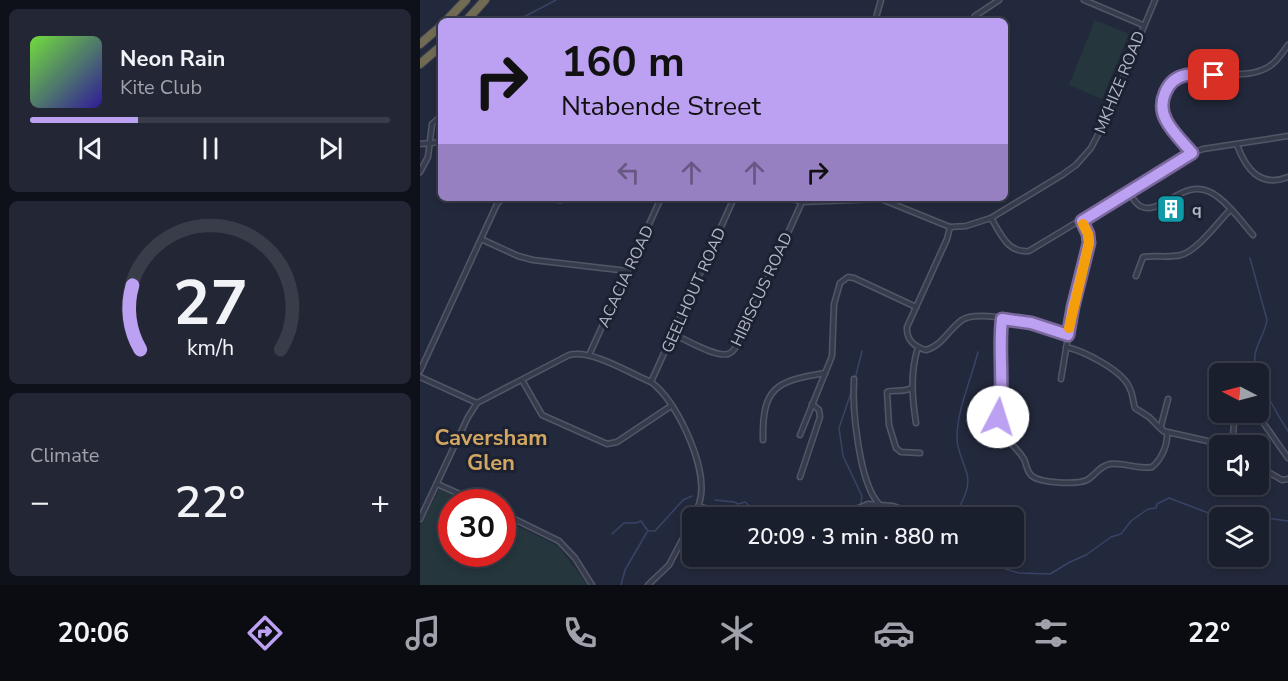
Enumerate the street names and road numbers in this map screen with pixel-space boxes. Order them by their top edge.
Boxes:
street label: MKHIZE ROAD [1089,28,1151,137]
street label: ACACIA ROAD [593,222,659,331]
street label: GEELHOUT ROAD [656,224,731,357]
street label: HIBISCUS ROAD [726,229,798,350]

